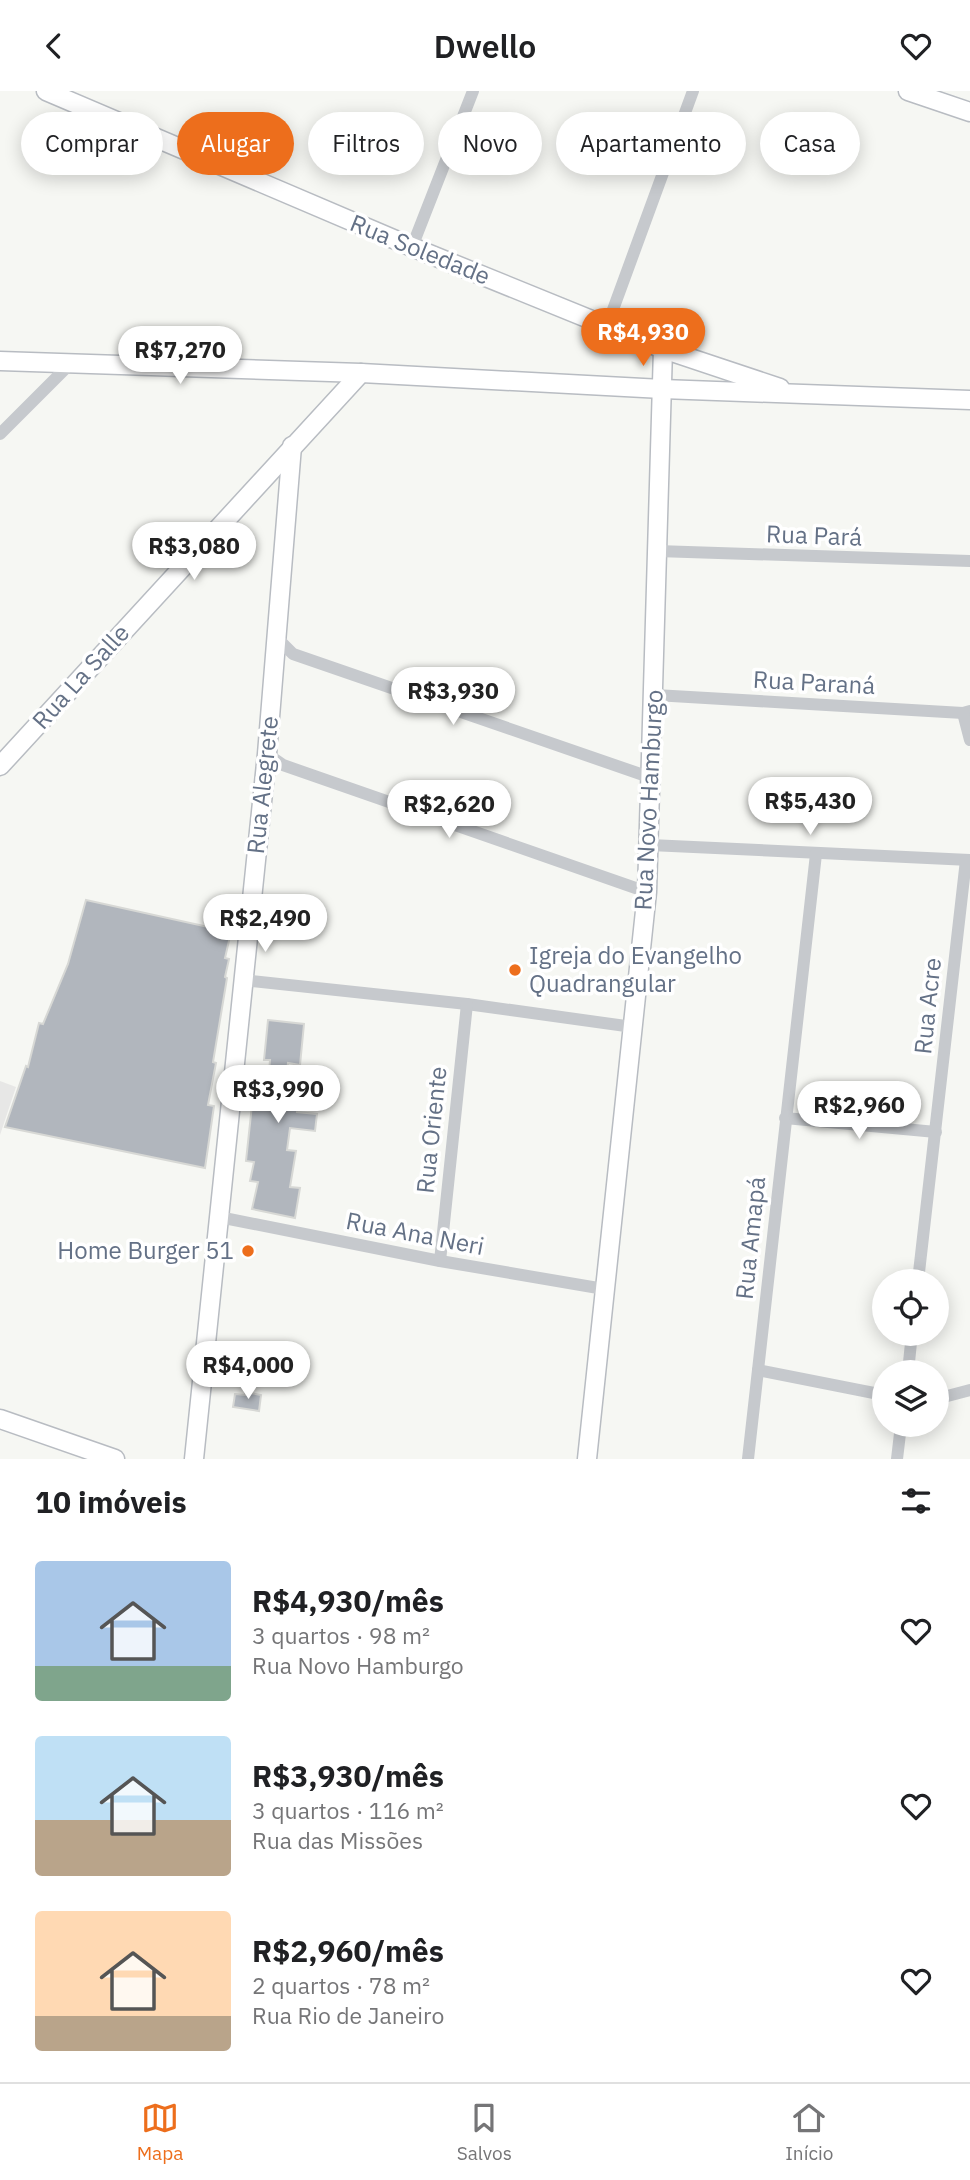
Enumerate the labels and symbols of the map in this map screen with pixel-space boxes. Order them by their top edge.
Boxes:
street label: Rua Soledade [346,206,495,292]
pin: R$4,930 [578,309,708,368]
pin: R$7,270 [115,327,245,386]
street label: Rua Pará [765,517,863,553]
pin: R$3,080 [129,523,259,582]
street label: Rua La Salle [25,617,136,736]
street label: Rua Paraná [752,663,876,701]
pin: R$3,930 [388,667,518,727]
street label: Rua Novo Hamburgo [626,689,670,911]
street label: Rua Alegrete [239,714,285,855]
pin: R$5,430 [745,777,875,837]
pin: R$2,620 [384,781,514,840]
pin: R$2,490 [200,895,330,954]
place label: Igreja do Evangelho Quadrangular [529,939,742,999]
street label: Rua Acre [906,956,948,1056]
marker: Igreja do Evangelho Quadrangular [507,962,523,978]
pin: R$3,990 [213,1065,343,1125]
street label: Rua Oriente [408,1065,454,1195]
pin: R$2,960 [794,1081,924,1141]
street label: Rua Amapá [728,1175,772,1301]
street label: Rua Ana Neri [343,1204,487,1262]
place label: Home Burger 51 [57,1234,234,1266]
marker: Home Burger 51 [240,1243,256,1259]
pin: R$4,000 [183,1341,313,1401]

